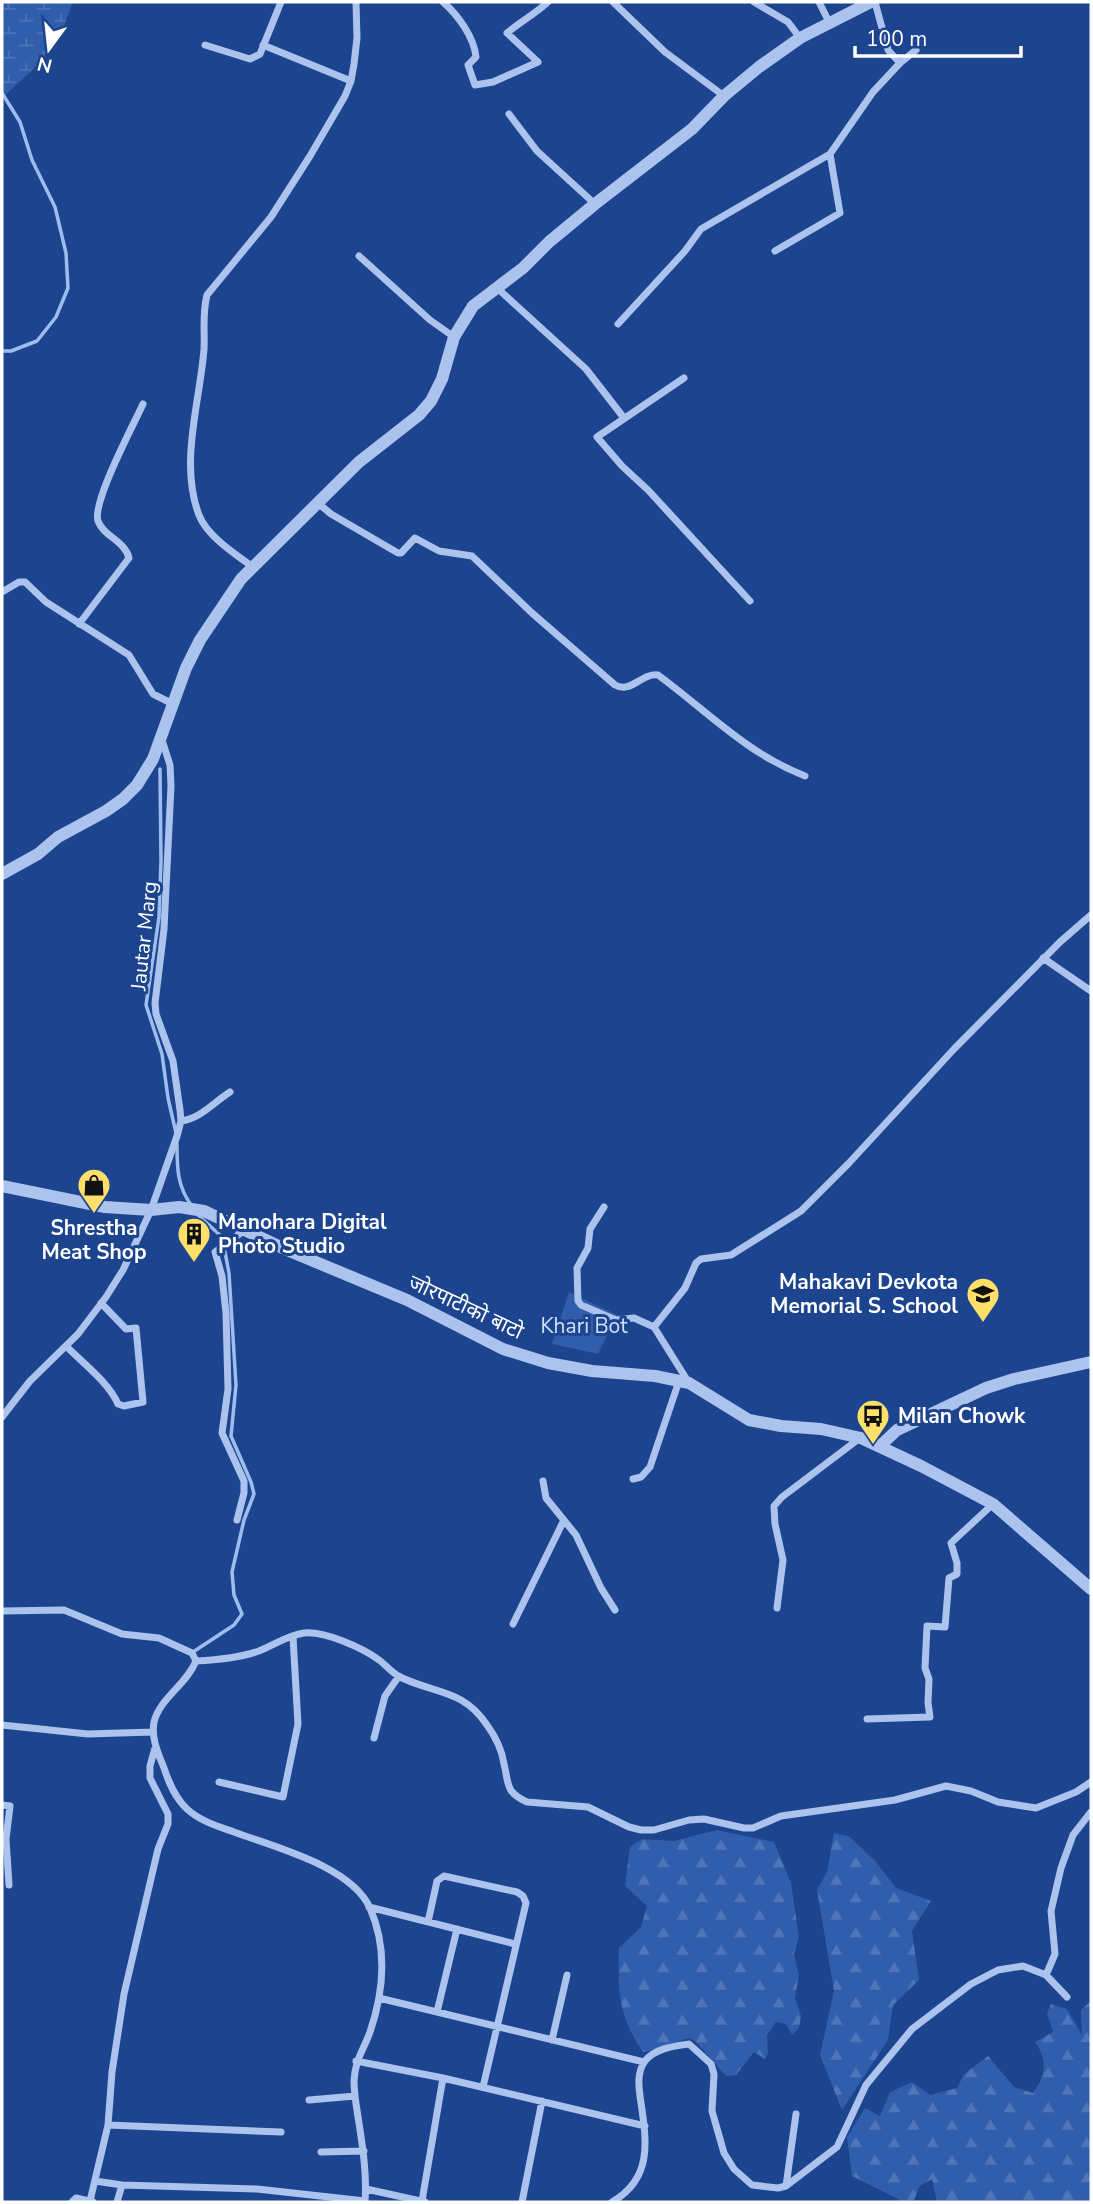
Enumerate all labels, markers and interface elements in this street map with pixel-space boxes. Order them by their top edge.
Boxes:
north arrow [14,14,84,84]
scale bar [855,14,1021,58]
text: 100 m [866,25,927,53]
text: N [35,50,55,79]
street label: Jautar Marg [124,880,164,993]
shop icon: Shrestha Meat Shop [75,1166,113,1215]
place label: Manohara Digital Photo Studio [218,1208,387,1260]
place label: Shrestha Meat Shop [41,1214,147,1266]
building icon: Manohara Digital Photo Studio [175,1215,213,1264]
street label: जोरपाटीको बाटो [404,1268,528,1346]
place label: Mahakavi Devkota Memorial S. School [770,1268,958,1320]
school or university icon: Mahakavi Devkota Memorial S. School [964,1275,1002,1324]
park label: Khari Bot [540,1312,628,1340]
bus stop icon: Milan Chowk [854,1397,892,1446]
place label: Milan Chowk [898,1402,1026,1430]

